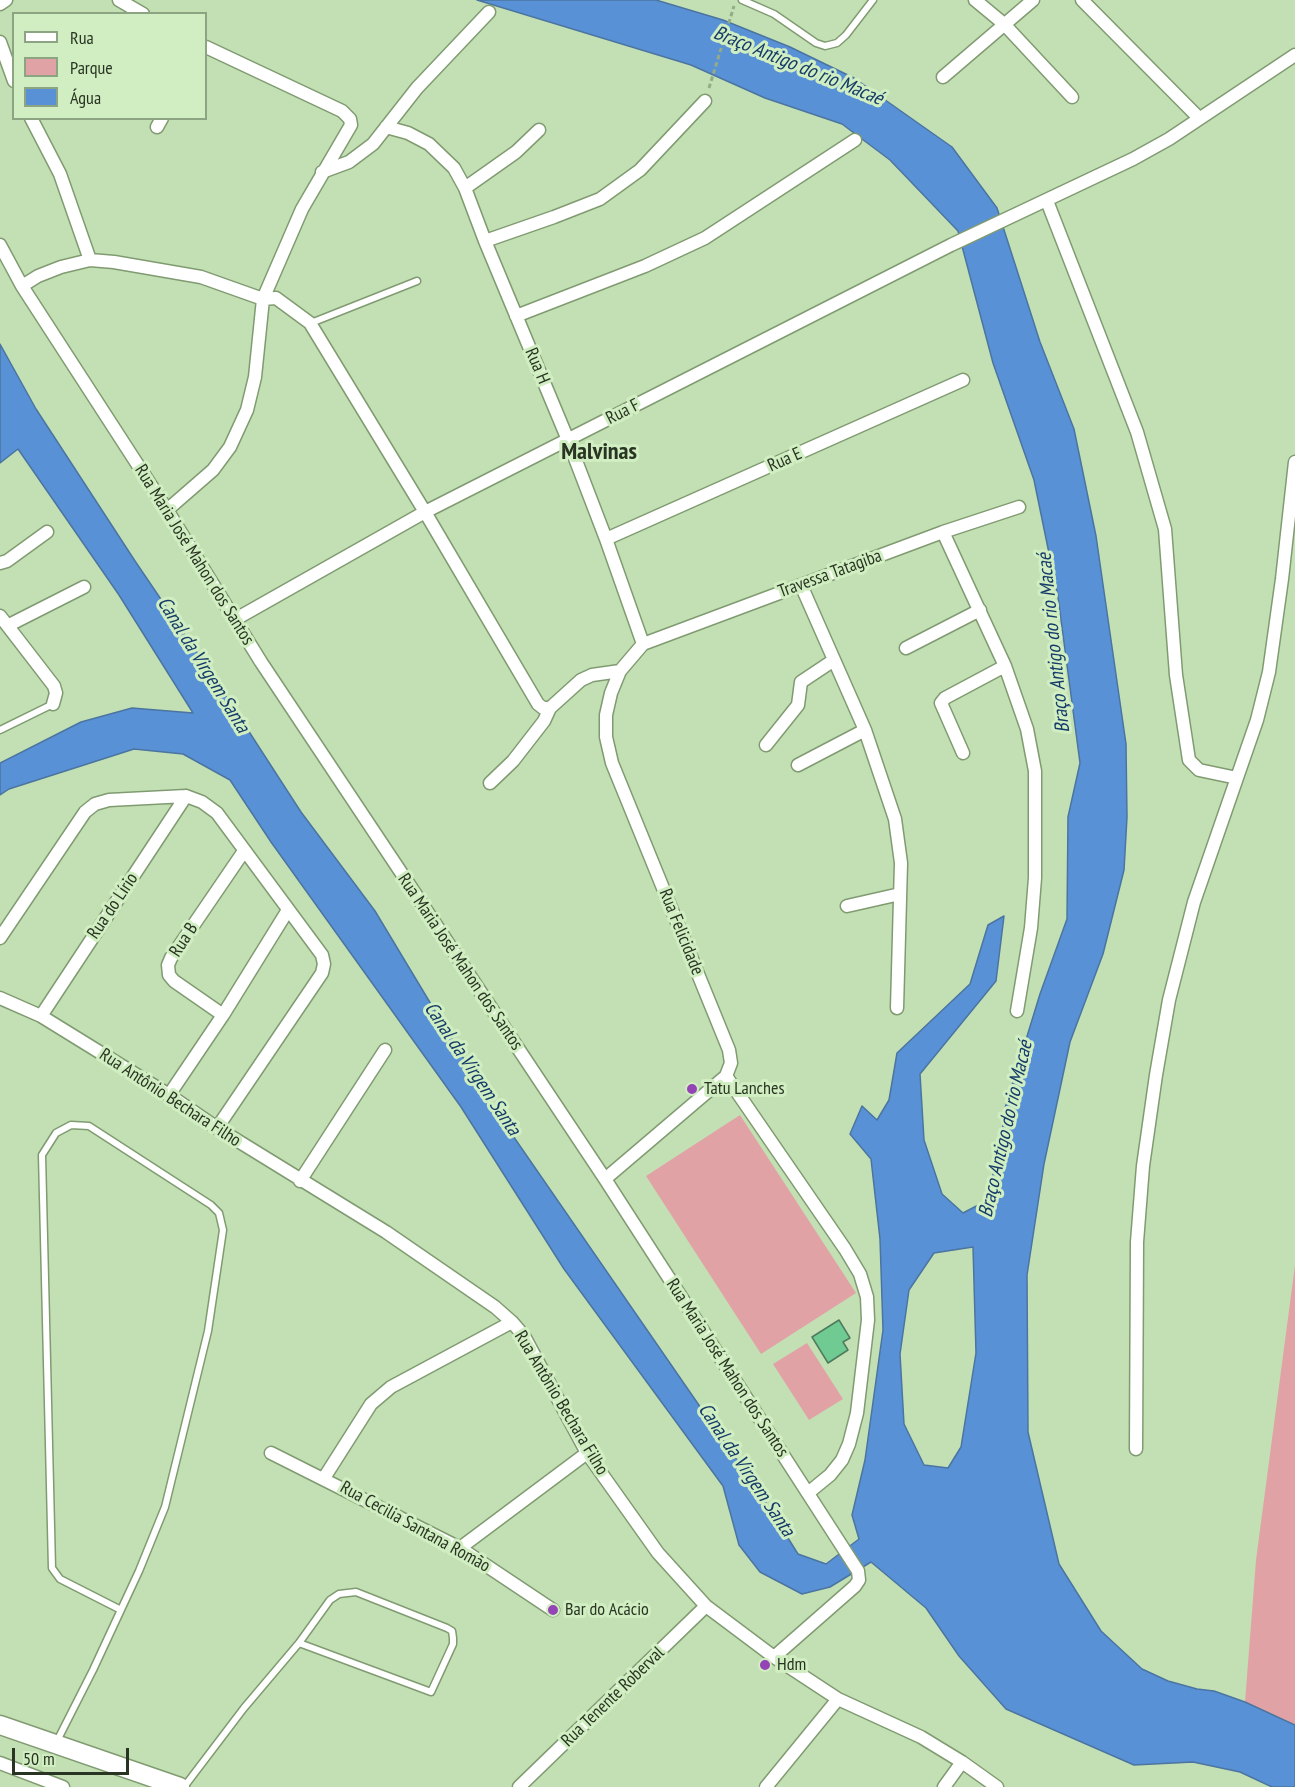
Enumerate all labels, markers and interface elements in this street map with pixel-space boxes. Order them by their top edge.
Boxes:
legend [12,12,207,120]
water label: Braço Antigo do rio Macaé [710,21,886,111]
text: Rua [70,26,94,49]
text: Parque [70,56,113,79]
text: Água [70,86,101,109]
street label: Rua H [520,345,554,387]
street label: Rua F [603,394,643,430]
district label: Malvinas [561,438,637,466]
street label: Rua E [765,443,805,477]
street label: Rua Maria José Mahon dos Santos [130,461,258,649]
street label: Travessa Tatagiba [775,545,885,603]
water label: Braço Antigo do rio Macaé [1033,552,1075,734]
water label: Canal da Virgem Santa [152,593,254,737]
street label: Rua do Lírio [83,869,143,943]
street label: Rua Maria José Mahon dos Santos [393,870,527,1054]
street label: Rua Felicidade [654,886,708,978]
street label: Rua B [165,919,203,961]
water label: Canal da Virgem Santa [419,998,525,1140]
water label: Braço Antigo do rio Macaé [974,1038,1038,1220]
street label: Rua Antônio Bechara Filho [95,1044,245,1152]
place label: Tatu Lanches [704,1078,784,1100]
marker: Tatu Lanches [685,1082,699,1096]
street label: Rua Maria José Mahon dos Santos [661,1275,793,1461]
street label: Rua Antônio Bechara Filho [509,1327,613,1479]
water label: Canal da Virgem Santa [693,1399,799,1541]
street label: Rua Cecilia Santana Romão [336,1477,494,1577]
place label: Bar do Acácio [565,1599,649,1621]
marker: Bar do Acácio [546,1603,560,1617]
street label: Rua Tenente Roberval [557,1642,669,1752]
place label: Hdm [777,1654,806,1676]
marker: Hdm [758,1658,772,1672]
scale bar [15,1736,132,1774]
text: 50 m [23,1747,55,1770]

